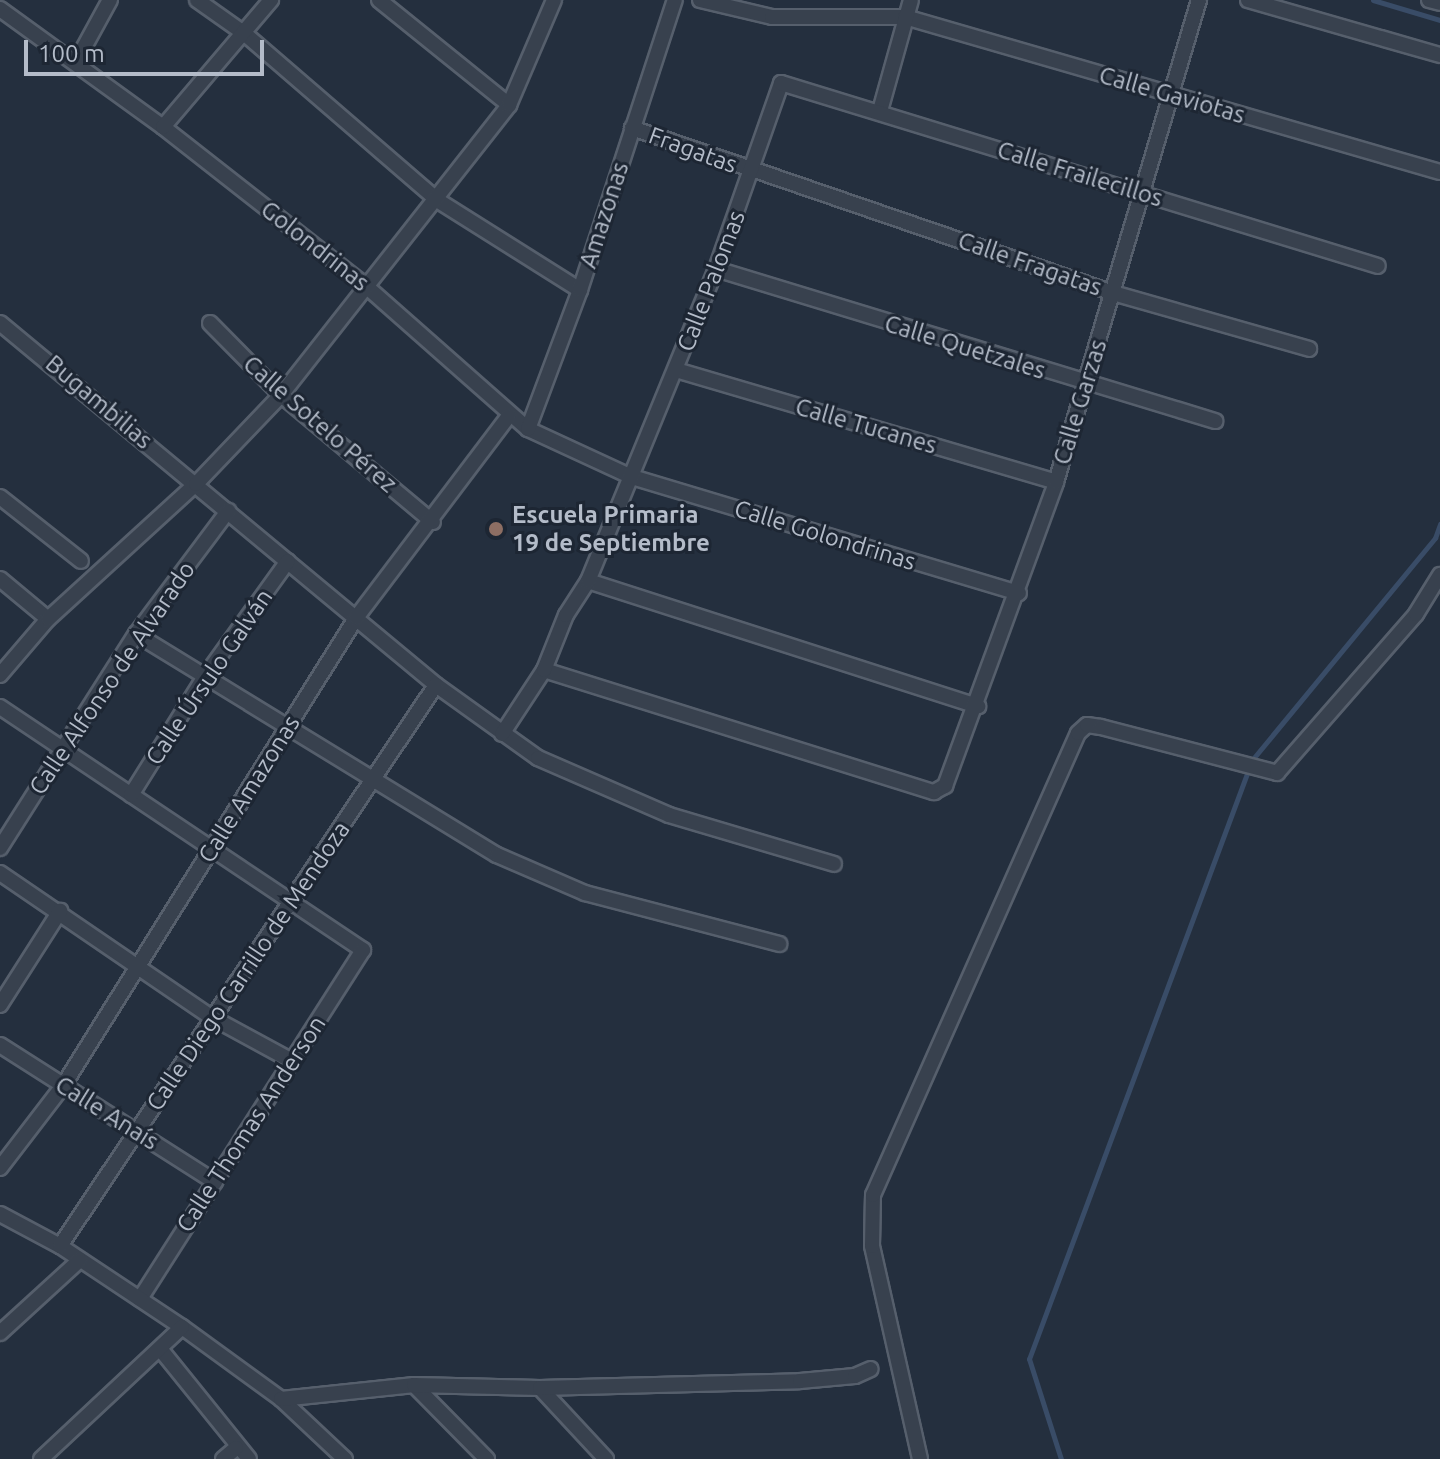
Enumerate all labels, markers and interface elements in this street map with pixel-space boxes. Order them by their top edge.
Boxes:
scale bar [28,24,268,74]
text: 100 m [38,40,105,67]
street label: Calle Gaviotas [1096,60,1248,130]
street label: Fragatas [645,121,741,179]
street label: Calle Frailecillos [994,135,1166,213]
street label: Amazonas [573,158,635,272]
street label: Golondrinas [255,195,375,297]
street label: Calle Palomas [671,206,751,356]
street label: Calle Fragatas [954,226,1106,302]
street label: Calle Quetzales [881,309,1049,385]
street label: Calle Garzas [1047,336,1113,468]
street label: Bugambilias [40,349,158,455]
street label: Calle Sotelo Pérez [237,350,403,498]
street label: Calle Tucanes [792,392,940,460]
street label: Calle Golondrinas [731,494,919,576]
place label: Escuela Primaria 19 de Septiembre [512,501,710,557]
marker: Escuela Primaria 19 de Septiembre [487,520,505,538]
street label: Calle Alfonso de Alvarado [23,556,201,800]
street label: Calle Úrsulo Galván [139,584,279,770]
street label: Calle Amazonas [192,710,306,868]
street label: Calle Diego Carrillo de Mendoza [140,816,356,1116]
street label: Calle Thomas Anderson [170,1010,332,1238]
street label: Calle Anaís [50,1070,164,1156]

